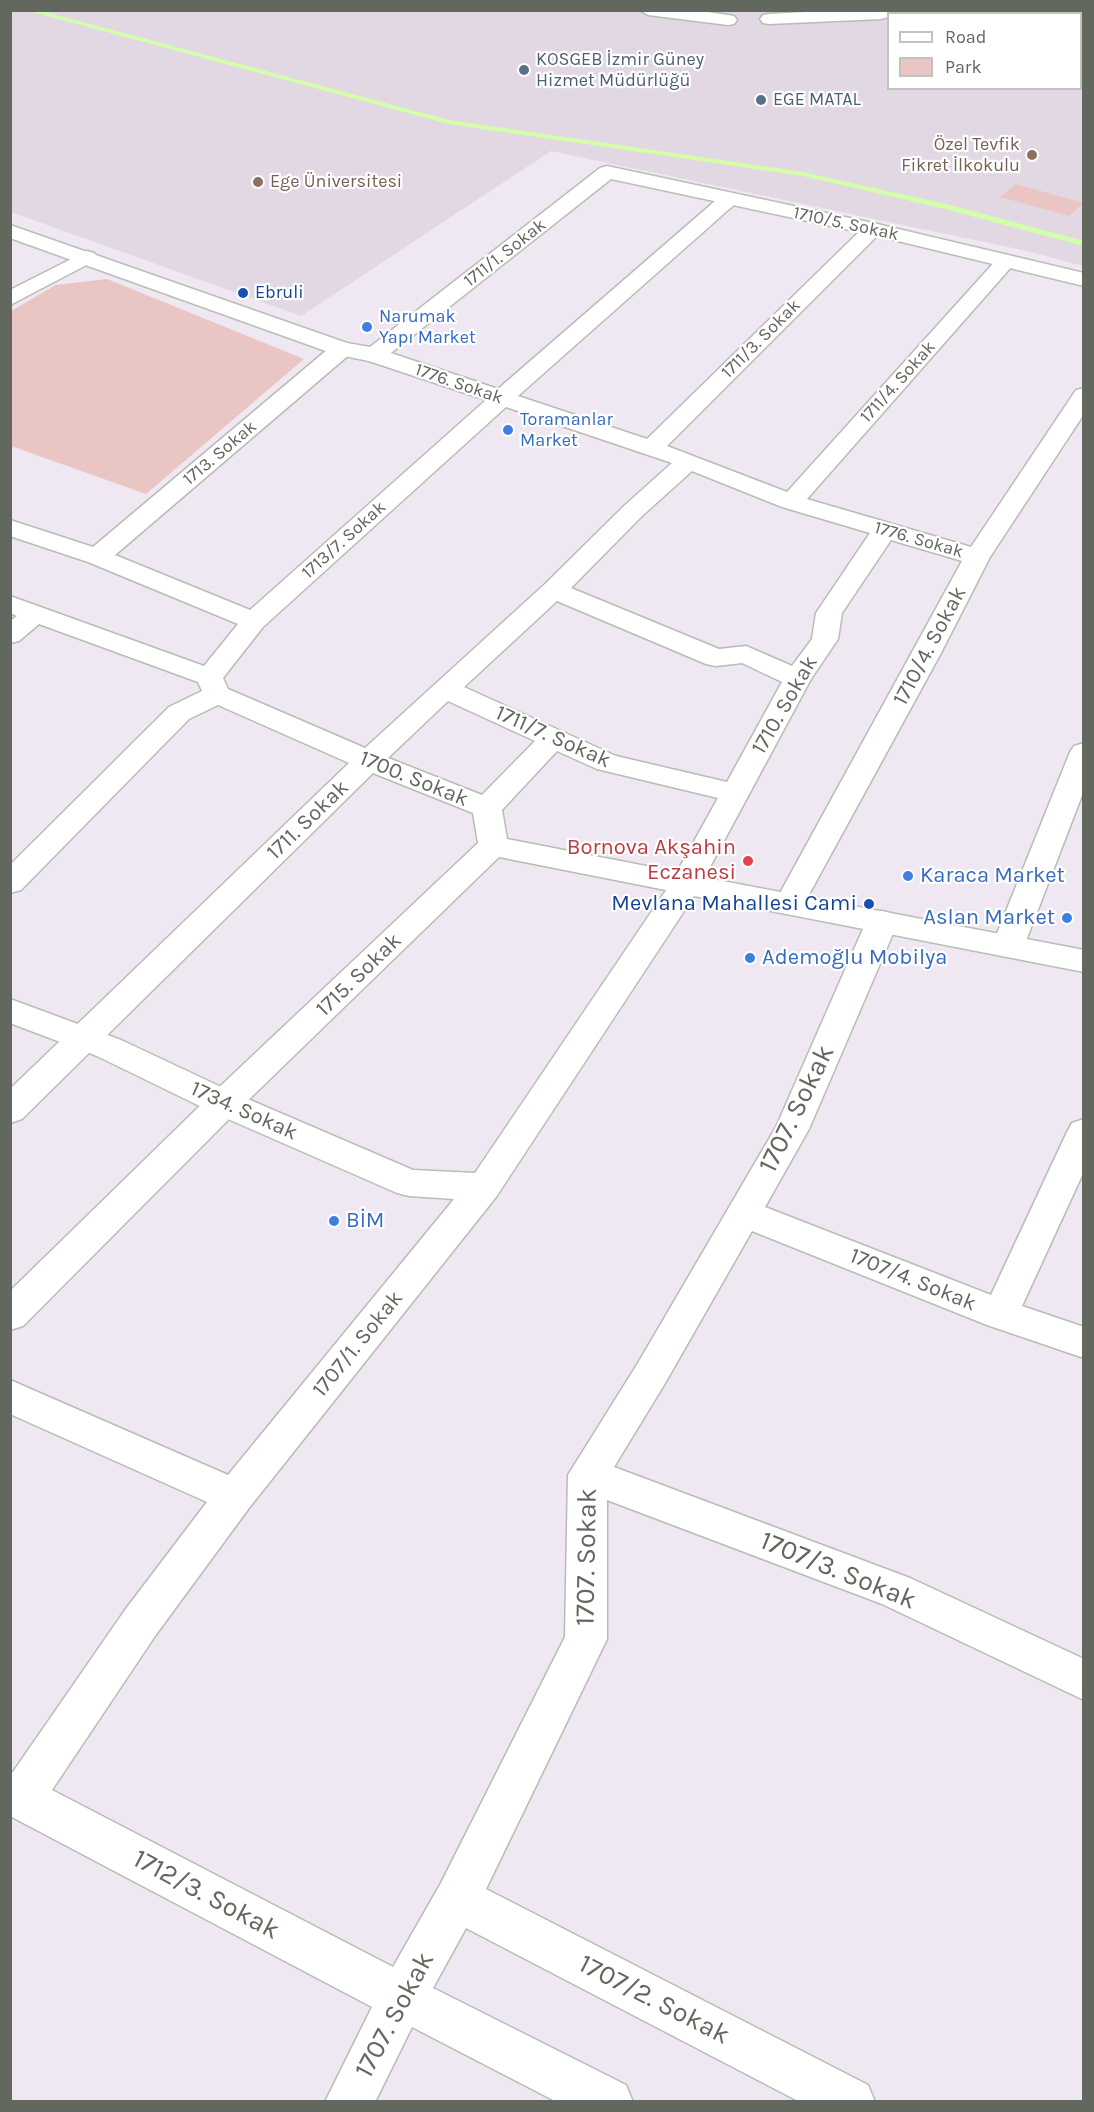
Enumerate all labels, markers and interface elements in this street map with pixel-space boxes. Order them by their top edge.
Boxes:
legend [887,12,1082,90]
text: Road [945,26,986,48]
place label: KOSGEB İzmir Güney Hizmet Müdürlüğü [536,49,704,92]
text: Park [945,56,982,78]
marker: KOSGEB İzmir Güney Hizmet Müdürlüğü [517,63,531,77]
place label: EGE MATAL [773,89,861,111]
marker: EGE MATAL [754,93,768,107]
place label: Özel Tevfik Fikret İlkokulu [901,134,1020,176]
marker: Özel Tevfik Fikret İlkokulu [1025,148,1039,162]
place label: Ege Üniversitesi [270,171,402,193]
marker: Ege Üniversitesi [251,175,265,189]
street label: 1710/5. Sokak [791,202,901,246]
street label: 1711/1. Sokak [460,214,550,292]
place label: Ebruli [255,282,304,304]
marker: Ebruli [236,286,250,300]
street label: 1711/3. Sokak [717,295,805,383]
place label: Narumak Yapı Market [379,306,476,348]
marker: Narumak Yapı Market [360,320,374,334]
street label: 1711/4. Sokak [856,337,940,427]
street label: 1776. Sokak [412,359,506,409]
place label: Toramanlar Market [520,409,613,452]
street label: 1713. Sokak [179,416,261,490]
marker: Toramanlar Market [501,423,515,437]
street label: 1713/7. Sokak [298,497,390,583]
street label: 1776. Sokak [872,517,966,563]
street label: 1710/4. Sokak [888,582,972,710]
street label: 1710. Sokak [746,651,824,759]
street label: 1711/7. Sokak [491,700,615,774]
street label: 1700. Sokak [356,745,472,813]
street label: 1711. Sokak [262,775,354,865]
place label: Bornova Akşahin Eczanesi [567,835,736,886]
marker: Bornova Akşahin Eczanesi [741,854,755,868]
place label: Karaca Market [920,863,1065,889]
marker: Karaca Market [901,869,915,883]
place label: Mevlana Mahallesi Cami [611,891,857,917]
marker: Mevlana Mahallesi Cami [862,897,876,911]
place label: Aslan Market [923,905,1055,931]
marker: Aslan Market [1060,911,1074,925]
street label: 1715. Sokak [311,928,407,1022]
place label: Ademoğlu Mobilya [762,945,947,971]
marker: Ademoğlu Mobilya [743,951,757,965]
street label: 1707. Sokak [752,1040,842,1178]
street label: 1734. Sokak [186,1076,302,1146]
place label: BİM [346,1208,384,1234]
marker: BİM [327,1214,341,1228]
street label: 1707/4. Sokak [846,1243,980,1317]
street label: 1707/1. Sokak [307,1286,409,1402]
street label: 1707. Sokak [570,1488,604,1626]
street label: 1707/3. Sokak [755,1525,921,1617]
street label: 1712/3. Sokak [127,1843,285,1947]
street label: 1707. Sokak [348,1947,442,2083]
street label: 1707/2. Sokak [573,1948,735,2052]

